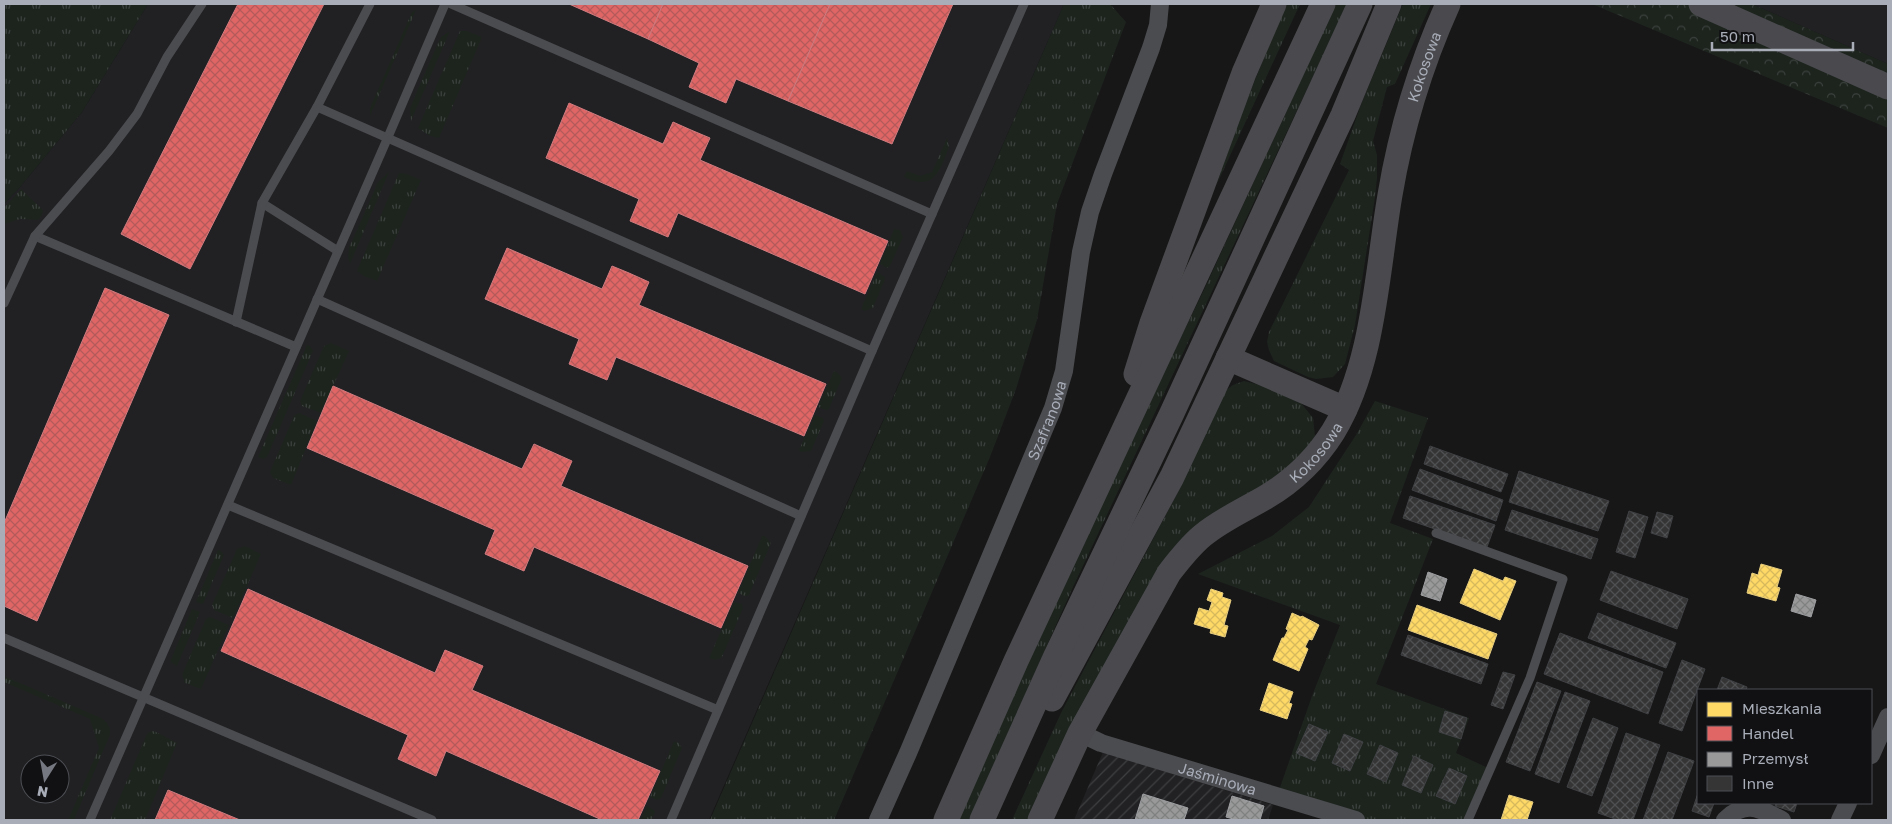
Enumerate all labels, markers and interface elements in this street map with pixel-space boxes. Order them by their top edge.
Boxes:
scale bar [1712,20,1853,52]
text: 50 m [1720,27,1755,45]
street label: Kokosowa [1403,29,1444,104]
street label: Szafranowa [1023,378,1070,463]
street label: Kokosowa [1285,419,1346,486]
legend [1697,689,1872,804]
text: Mieszkania [1742,699,1822,717]
text: Handel [1742,724,1794,742]
text: Przemysł [1742,749,1809,767]
north arrow [20,754,70,804]
street label: Jaśminowa [1176,758,1259,798]
text: Inne [1742,774,1774,792]
text: N [36,783,49,802]

